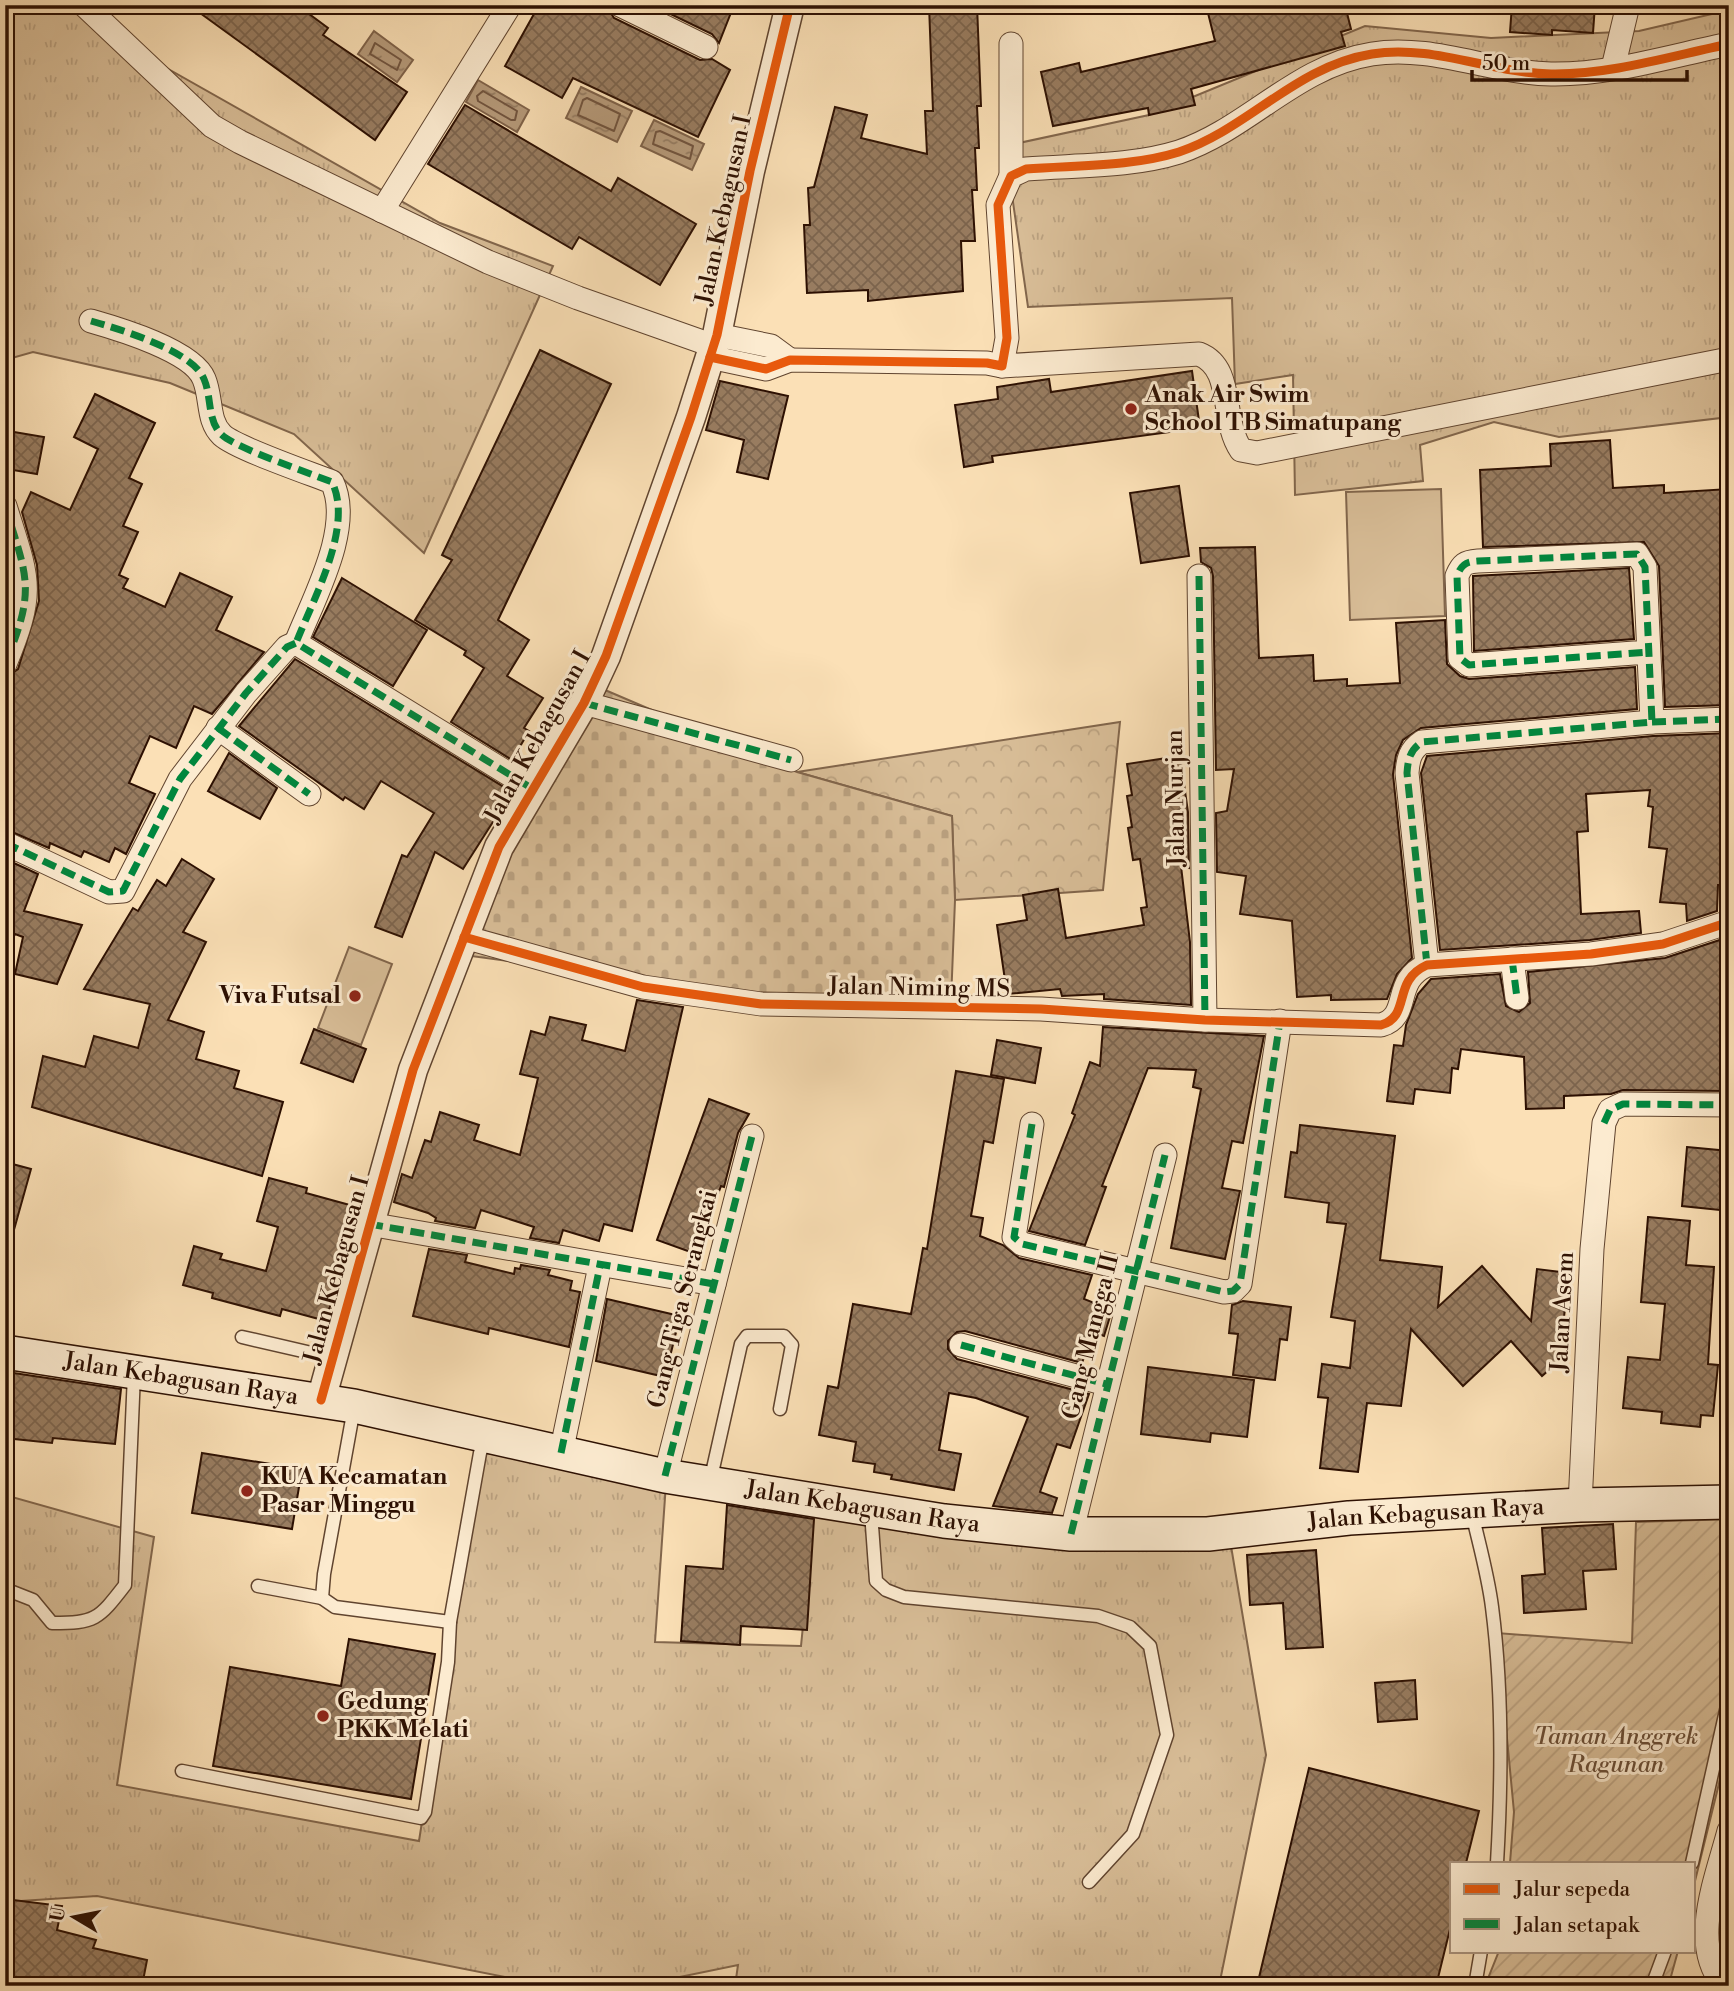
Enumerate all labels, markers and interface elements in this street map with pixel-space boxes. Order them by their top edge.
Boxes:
scale bar [1472,38,1687,82]
text: 50 m [1482,51,1530,77]
street label: Jalan Kebagusan I [689,112,759,309]
place label: Anak Air Swim School TB Simatupang [1144,380,1402,438]
marker: Anak Air Swim School TB Simatupang [1123,401,1139,417]
street label: Jalan Kebagusan I [478,645,598,830]
street label: Jalan Nurjan [1160,729,1192,868]
street label: Jalan Niming MS [827,971,1010,1005]
place label: Viva Futsal [218,981,341,1011]
marker: Viva Futsal [347,988,363,1004]
street label: Jalan Kebagusan I [297,1173,377,1368]
street label: Gang Tiga Serangkai [641,1187,725,1411]
street label: Gang Mangga II [1056,1251,1126,1423]
street label: Jalan Asem [1545,1251,1581,1374]
street label: Jalan Kebagusan Raya [60,1346,301,1412]
place label: KUA Kecamatan Pasar Minggu [261,1462,448,1520]
street label: Jalan Kebagusan Raya [742,1474,982,1540]
marker: KUA Kecamatan Pasar Minggu [239,1483,255,1499]
street label: Jalan Kebagusan Raya [1305,1492,1546,1538]
place label: Gedung PKK Melati [337,1687,469,1745]
marker: Gedung PKK Melati [315,1708,331,1724]
park label: Taman Anggrek Ragunan [1534,1722,1698,1780]
legend [1450,1862,1696,1952]
text: Jalur sepeda [1513,1877,1631,1903]
north arrow [38,1882,108,1952]
text: U [45,1905,71,1924]
text: Jalan setapak [1513,1913,1640,1939]

